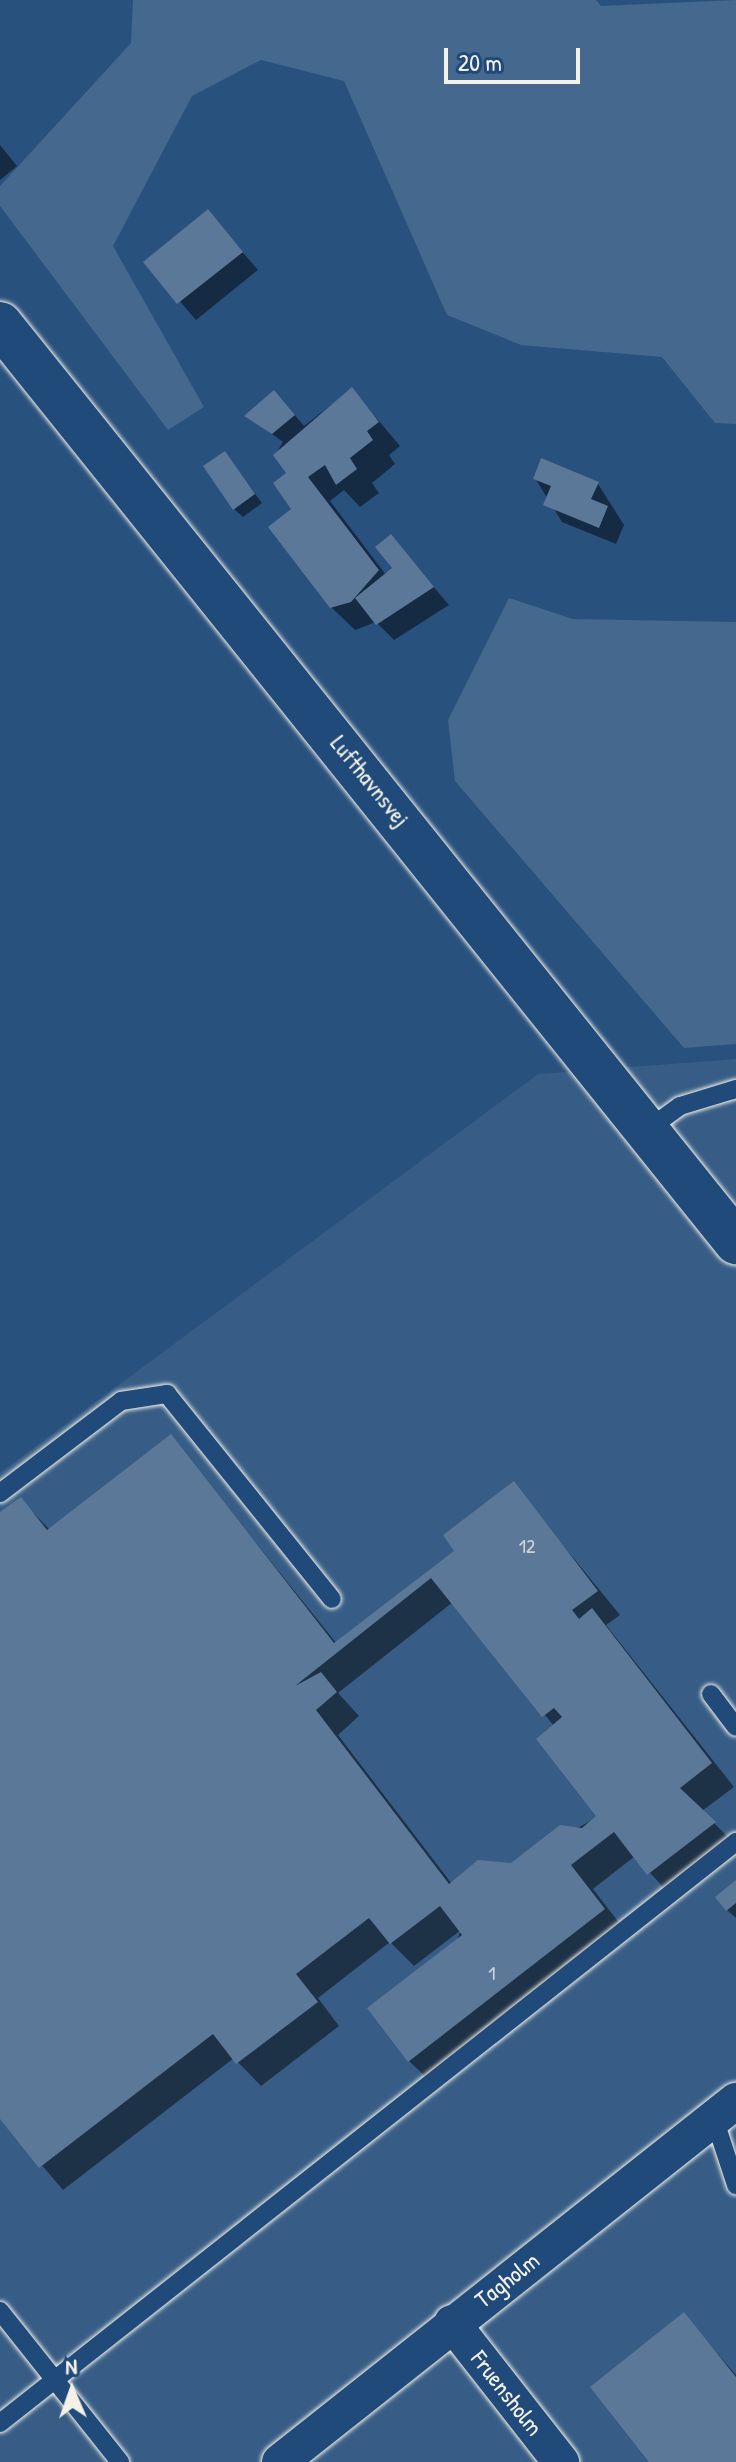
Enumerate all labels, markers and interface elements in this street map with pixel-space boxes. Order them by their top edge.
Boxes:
scale bar [448,32,584,82]
text: 20 m [458,46,502,78]
street label: Lufthavnsvej [324,729,416,833]
house number: 12 [519,1533,535,1557]
house number: 1 [488,1960,496,1984]
street label: Tagholm [469,2246,545,2314]
street label: Fruensholm [465,2345,549,2441]
north arrow [32,2350,112,2430]
text: N [65,2351,78,2381]

